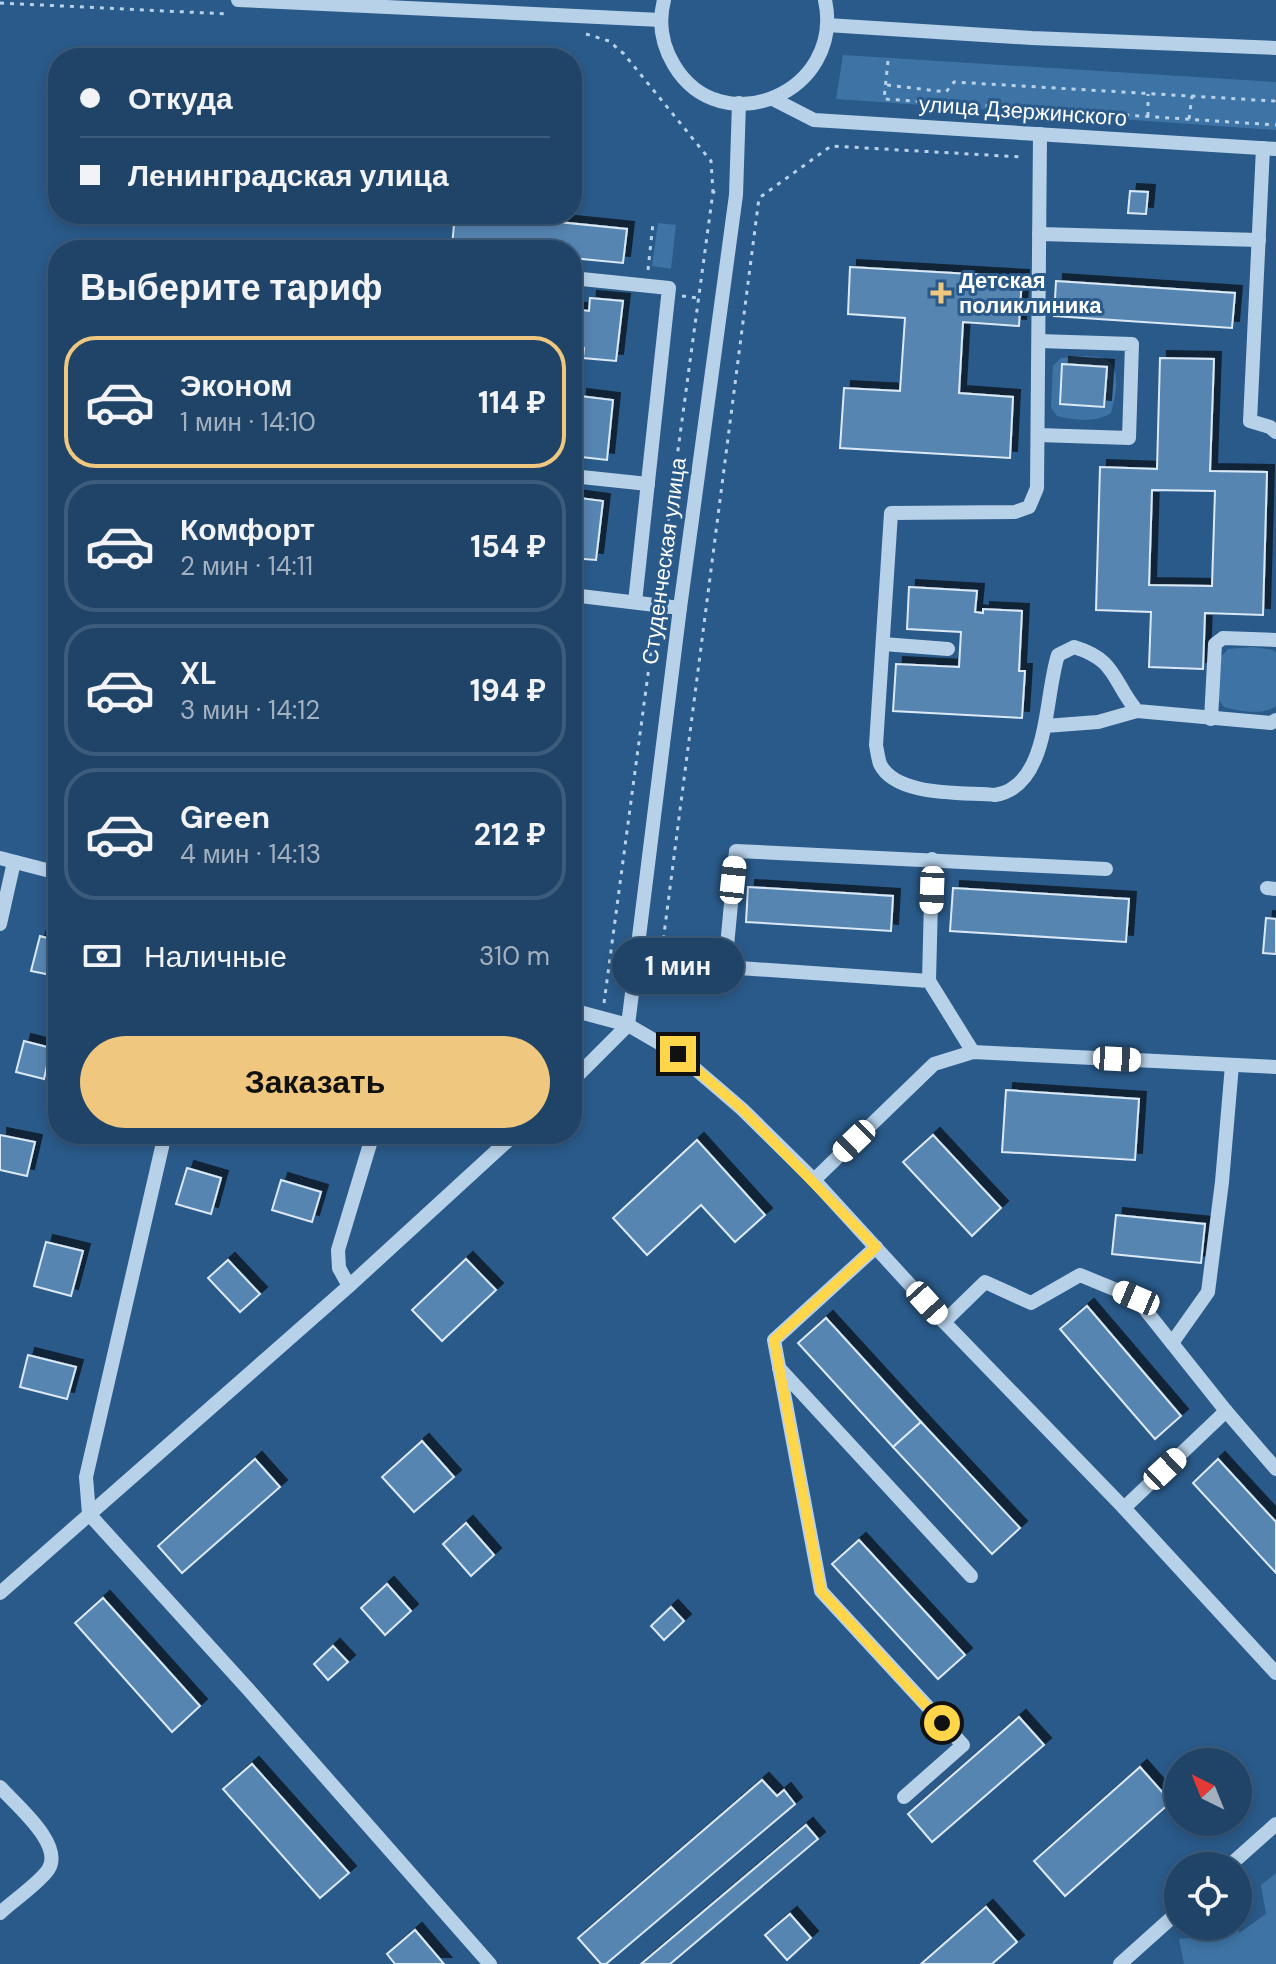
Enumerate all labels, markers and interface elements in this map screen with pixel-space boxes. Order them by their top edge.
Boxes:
text: Откуда [128,79,233,118]
street label: улица Дзержинского [918,89,1128,133]
text: Ленинградская улица [128,156,449,195]
text: Выберите тариф [80,264,383,311]
place label: Детская поликлиника [959,266,1102,320]
marker: Детская поликлиника [930,282,952,304]
icon: car [84,366,156,438]
text: Эконом [180,366,293,405]
text: 114 ₽ [478,383,546,422]
text: 1 мин · 14:10 [180,405,316,439]
street label: Студенческая улица [635,455,693,667]
icon: car [84,510,156,582]
text: Комфорт [180,510,315,549]
text: 154 ₽ [470,527,546,566]
text: 2 мин · 14:11 [180,549,313,583]
icon: car [84,654,156,726]
text: XL [180,654,217,693]
text: 194 ₽ [470,671,546,710]
text: 3 мин · 14:12 [180,693,320,727]
icon: car [84,798,156,870]
text: Green [180,798,270,837]
text: 212 ₽ [474,815,546,854]
text: 4 мин · 14:13 [180,837,321,871]
car [719,855,747,905]
car [919,866,945,914]
icon: cash [80,934,124,978]
text: Наличные [144,937,287,976]
callout: 1 мин [612,938,744,994]
text: 310 m [479,939,550,973]
text: 1 мин [645,949,711,983]
button: Заказать [80,1036,550,1128]
route end [660,1036,696,1072]
car [1092,1046,1142,1072]
car [828,1116,880,1166]
car [902,1277,952,1329]
car [1109,1278,1163,1318]
car [1139,1444,1191,1494]
route start [924,1705,960,1741]
north arrow [1164,1748,1252,1836]
map controls [1164,1748,1252,1940]
button: locate [1164,1852,1252,1940]

